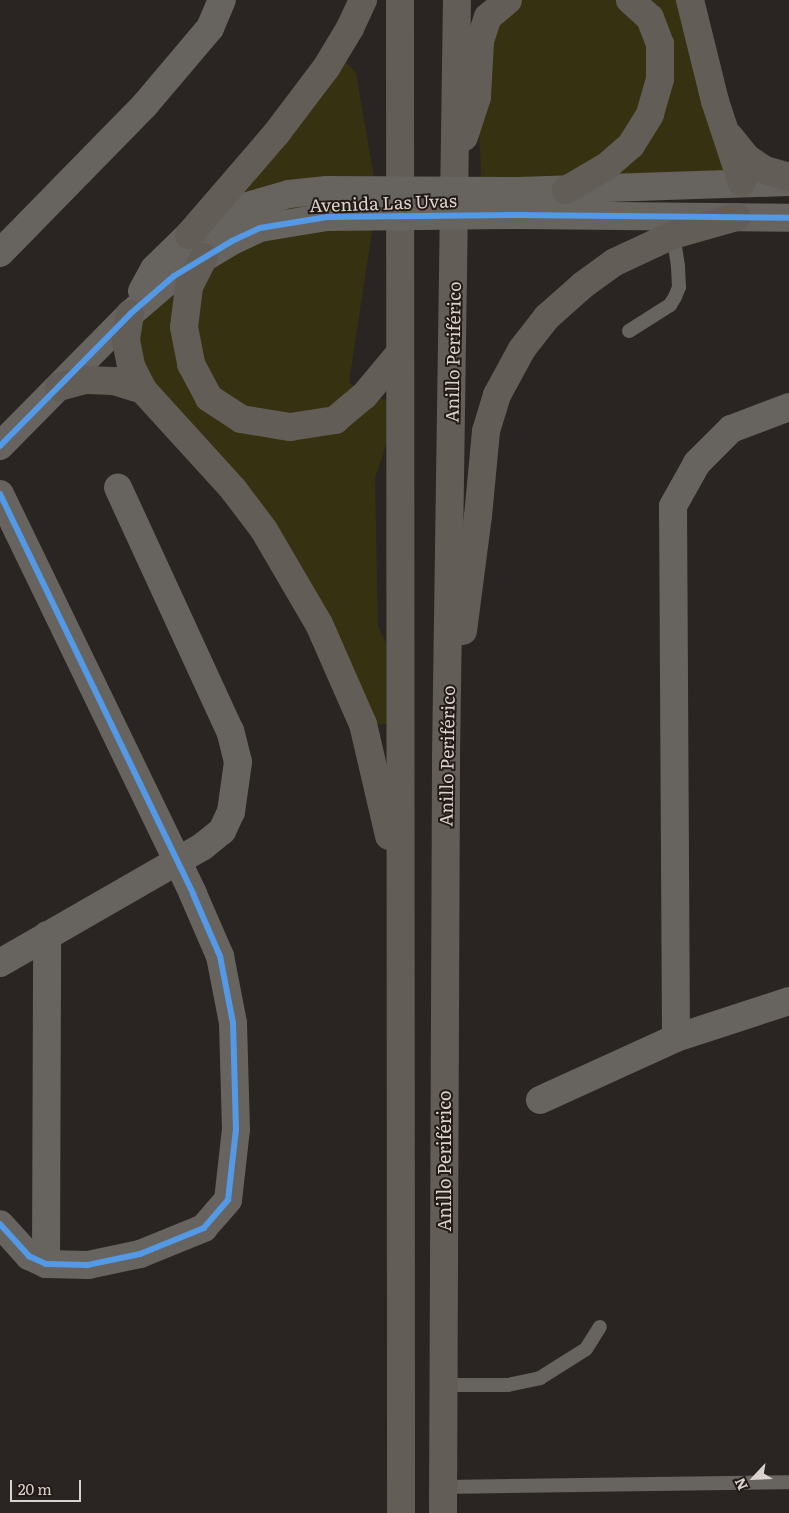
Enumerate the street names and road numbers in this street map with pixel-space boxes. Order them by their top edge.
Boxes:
street label: Avenida Las Uvas [309,190,457,216]
street label: Anillo Periférico [441,281,465,423]
street label: Anillo Periférico [435,685,459,827]
street label: Anillo Periférico [433,1090,455,1232]

